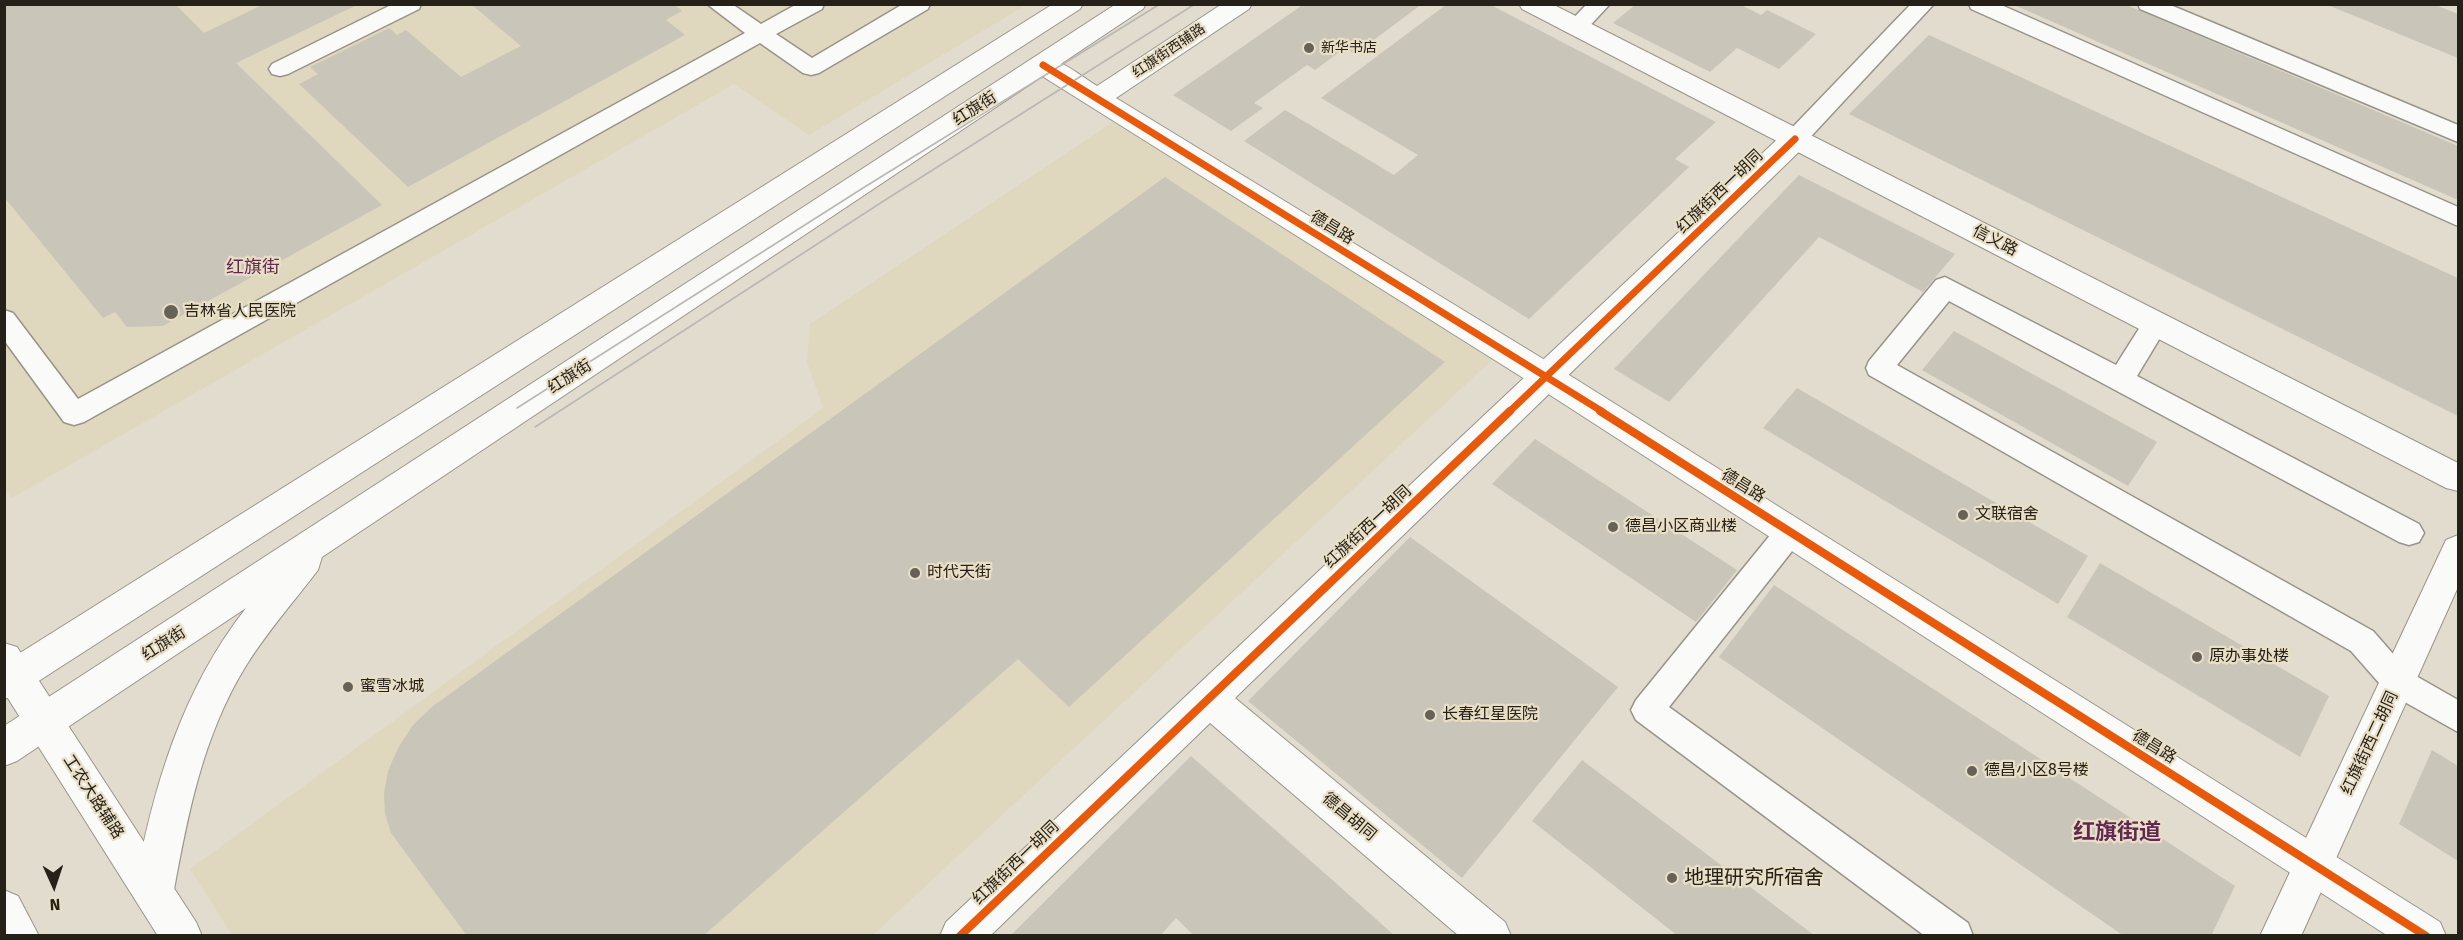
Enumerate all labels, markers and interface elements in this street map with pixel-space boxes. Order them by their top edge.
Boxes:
street label: 红旗街西辅路 [1129,21,1209,81]
place label: 新华书店 [1321,40,1377,56]
marker: 新华书店 [1302,41,1316,55]
street label: 红旗街 [950,88,1000,130]
street label: 红旗街西一胡同 [1673,146,1767,238]
street label: 德昌路 [1307,207,1357,249]
street label: 信义路 [1969,222,2021,260]
district label: 红旗街 [226,257,280,279]
place label: 吉林省人民医院 [184,302,296,322]
marker: 吉林省人民医院 [162,303,180,321]
street label: 红旗街 [545,356,595,398]
street label: 德昌路 [1718,465,1768,507]
street label: 红旗街西一胡同 [1320,482,1416,572]
place label: 文联宿舍 [1975,505,2039,525]
marker: 文联宿舍 [1956,508,1970,522]
place label: 德昌小区商业楼 [1625,517,1737,537]
marker: 德昌小区商业楼 [1606,520,1620,534]
place label: 时代天街 [927,563,991,583]
marker: 时代天街 [908,566,922,580]
street label: 红旗街 [139,623,189,665]
place label: 原办事处楼 [2209,647,2289,667]
marker: 原办事处楼 [2190,650,2204,664]
place label: 蜜雪冰城 [360,677,424,697]
marker: 蜜雪冰城 [341,680,355,694]
street label: 红旗街西二胡同 [2338,688,2402,798]
place label: 长春红星医院 [1442,705,1538,725]
marker: 长春红星医院 [1423,708,1437,722]
street label: 德昌路 [2129,726,2179,768]
street label: 工农大路辅路 [59,752,127,842]
place label: 德昌小区8号楼 [1984,761,2089,781]
marker: 德昌小区8号楼 [1965,764,1979,778]
street label: 德昌胡同 [1318,789,1380,845]
street label: 红旗街西一胡同 [969,817,1063,909]
district label: 红旗街道 [2073,820,2161,846]
north arrow [24,856,84,916]
place label: 地理研究所宿舍 [1684,866,1824,890]
marker: 地理研究所宿舍 [1665,871,1679,885]
text: N [49,895,61,914]

